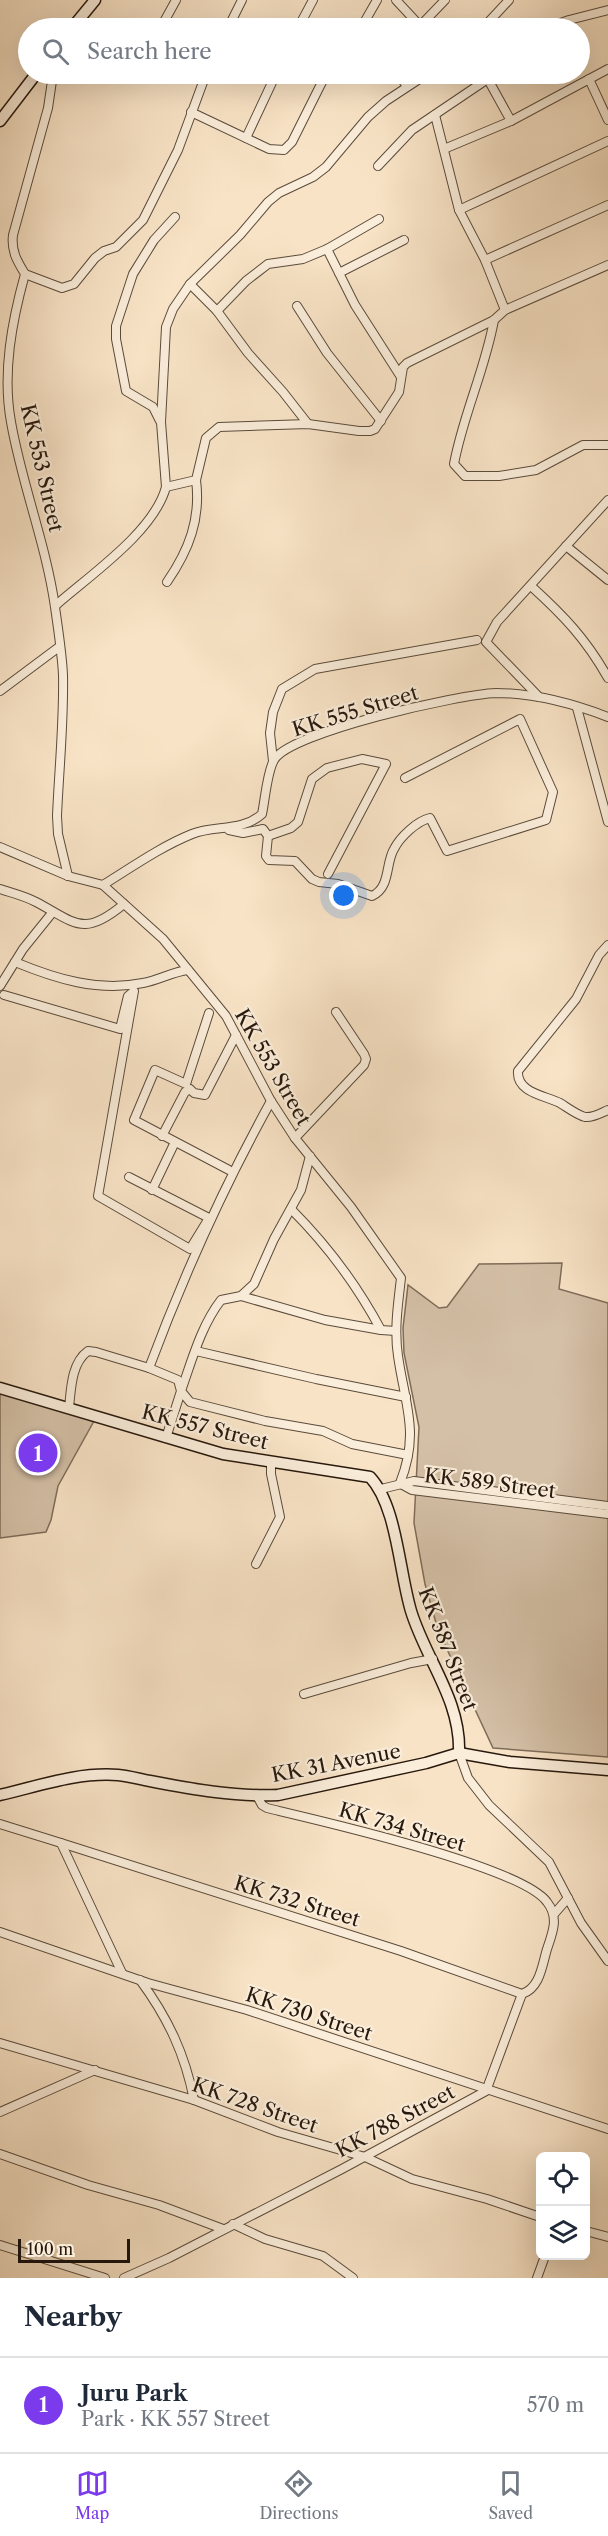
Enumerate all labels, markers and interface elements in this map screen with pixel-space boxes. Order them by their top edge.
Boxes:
search box [18,18,590,84]
icon: search [39,35,72,68]
text: Search here [87,38,212,65]
street label: KK 553 Street [16,402,68,534]
street label: KK 555 Street [289,680,421,742]
your location [329,881,358,910]
street label: KK 553 Street [230,1004,316,1130]
street label: KK 557 Street [139,1400,271,1454]
pin: 1 [18,1430,57,1476]
street label: KK 589 Street [423,1463,557,1503]
street label: KK 587 Street [413,1584,483,1714]
street label: KK 31 Avenue [269,1739,403,1787]
street label: KK 734 Street [336,1797,468,1857]
street label: KK 732 Street [231,1870,363,1932]
street label: KK 730 Street [243,1982,375,2046]
street label: KK 728 Street [189,2072,321,2138]
street label: KK 788 Street [331,2080,459,2162]
map controls [536,2152,590,2260]
button: locate [536,2152,590,2206]
button: layers [536,2206,590,2260]
scale bar [18,2236,130,2264]
text: 100 m [27,2239,73,2259]
text: Nearby [24,2301,122,2333]
text: Juru Park [81,2380,188,2407]
text: 1 [39,2393,48,2417]
text: 570 m [527,2393,584,2417]
text: Park · KK 557 Street [81,2407,270,2431]
tab: Map [75,2467,109,2523]
tab: Directions [259,2467,338,2523]
tab: Saved [489,2467,533,2523]

